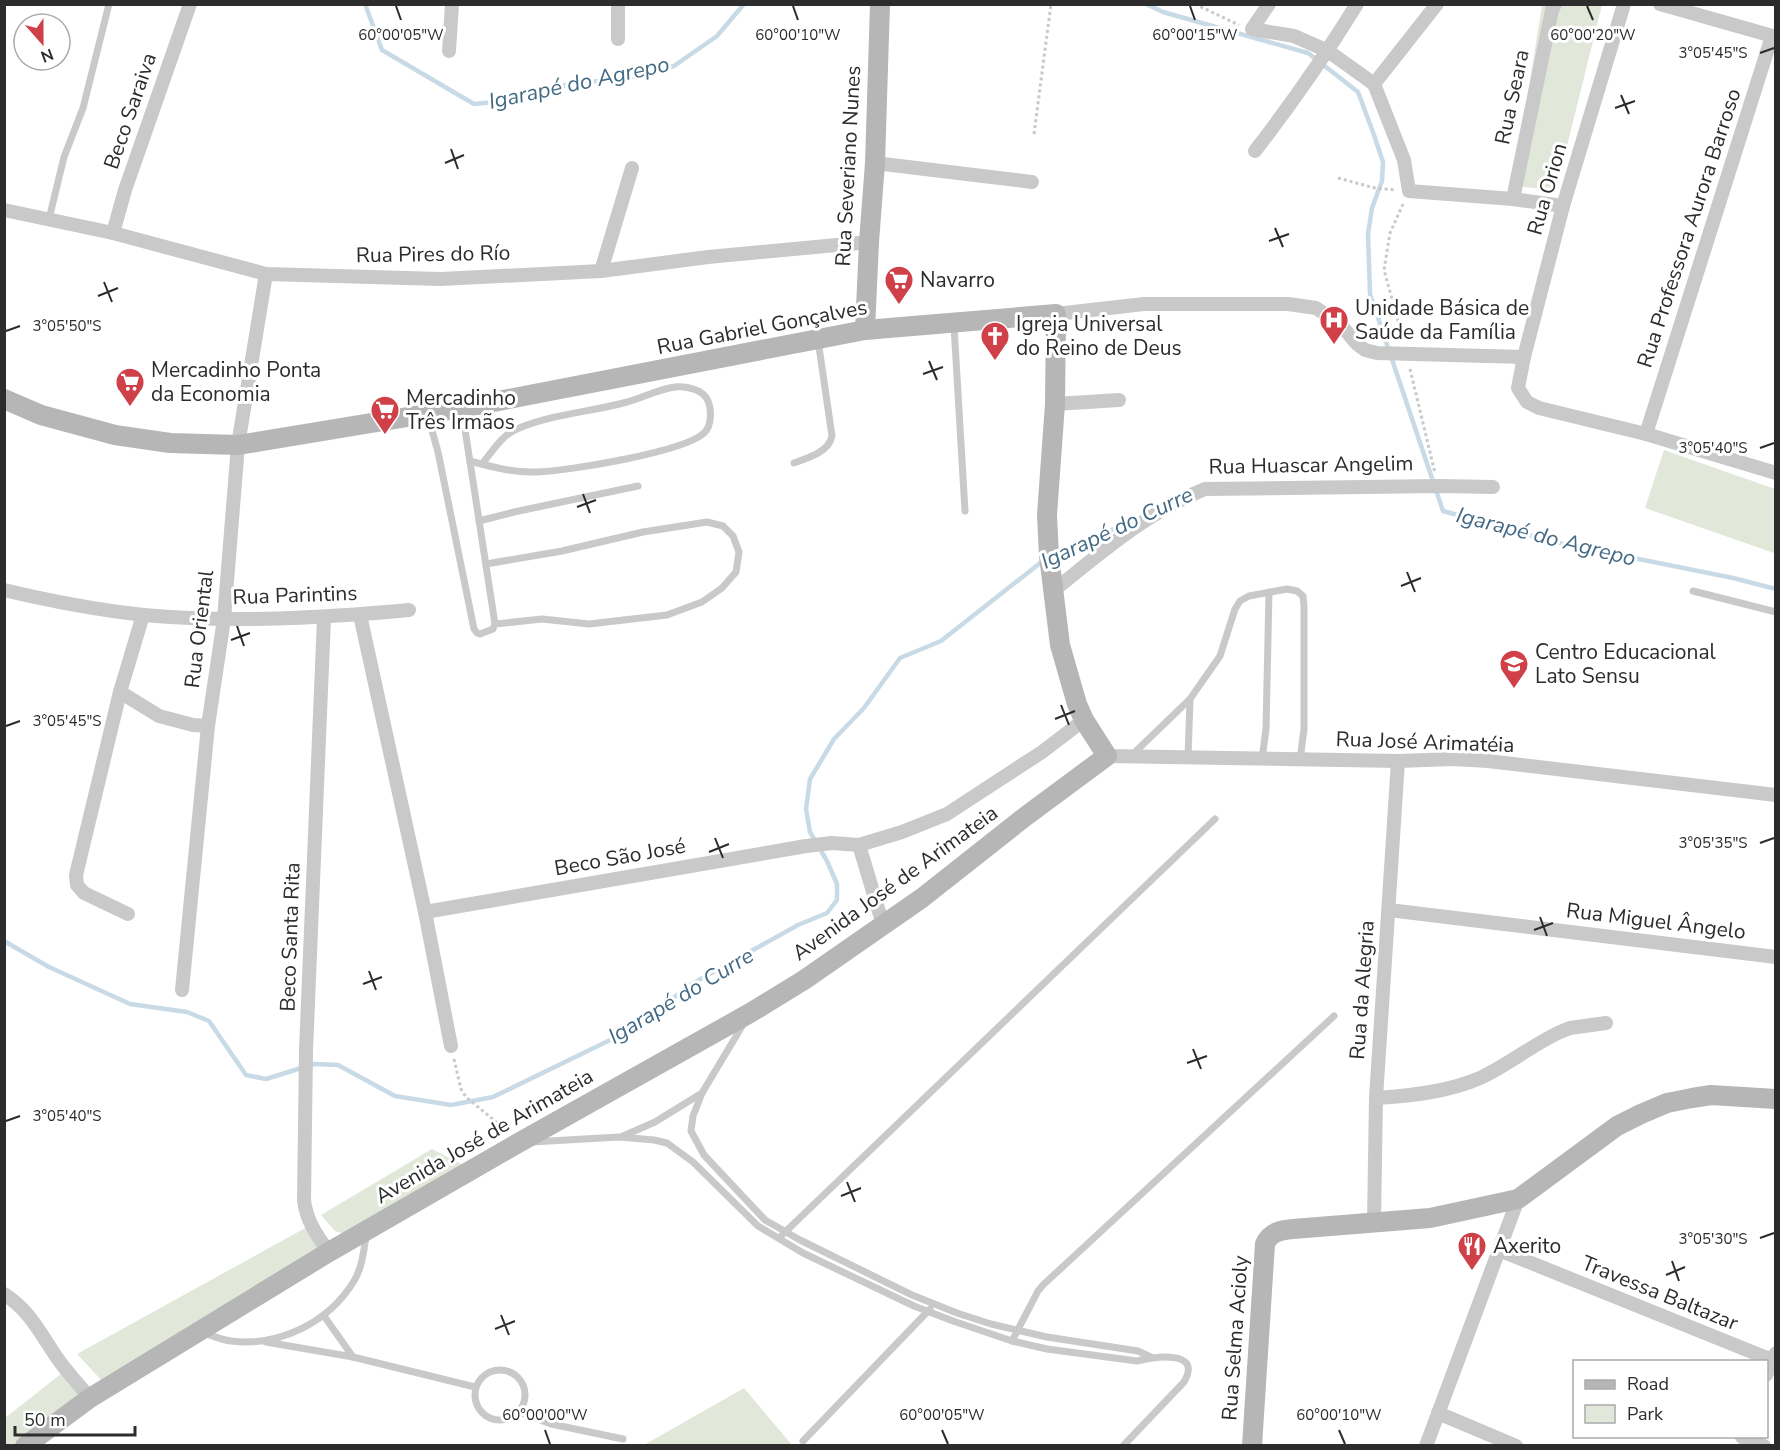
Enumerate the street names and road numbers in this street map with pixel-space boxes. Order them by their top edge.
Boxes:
street label: Rua Seara [1488,47,1536,147]
street label: Beco Saraiva [97,49,163,173]
street label: Rua Severiano Nunes [829,65,867,267]
street label: Rua Professora Aurora Barroso [1631,85,1747,371]
street label: Rua Orion [1521,140,1573,238]
street label: Rua Pires do Río [356,239,510,269]
street label: Rua Gabriel Gonçalves [654,293,870,361]
street label: Rua Huascar Angelim [1208,449,1414,481]
street label: Rua Oriental [178,568,220,690]
street label: Rua Parintins [232,579,358,611]
street label: Rua José Arimatéia [1335,725,1515,759]
street label: Avenida José de Arimateia [787,799,1003,967]
street label: Beco São José [552,832,688,882]
street label: Beco Santa Rita [273,862,307,1012]
street label: Rua Miguel Ângelo [1565,896,1747,946]
street label: Rua da Alegria [1343,919,1381,1061]
street label: Avenida José de Arimateia [370,1062,598,1210]
street label: Travessa Baltazar [1578,1249,1743,1337]
street label: Rua Selma Acioly [1215,1254,1255,1421]

